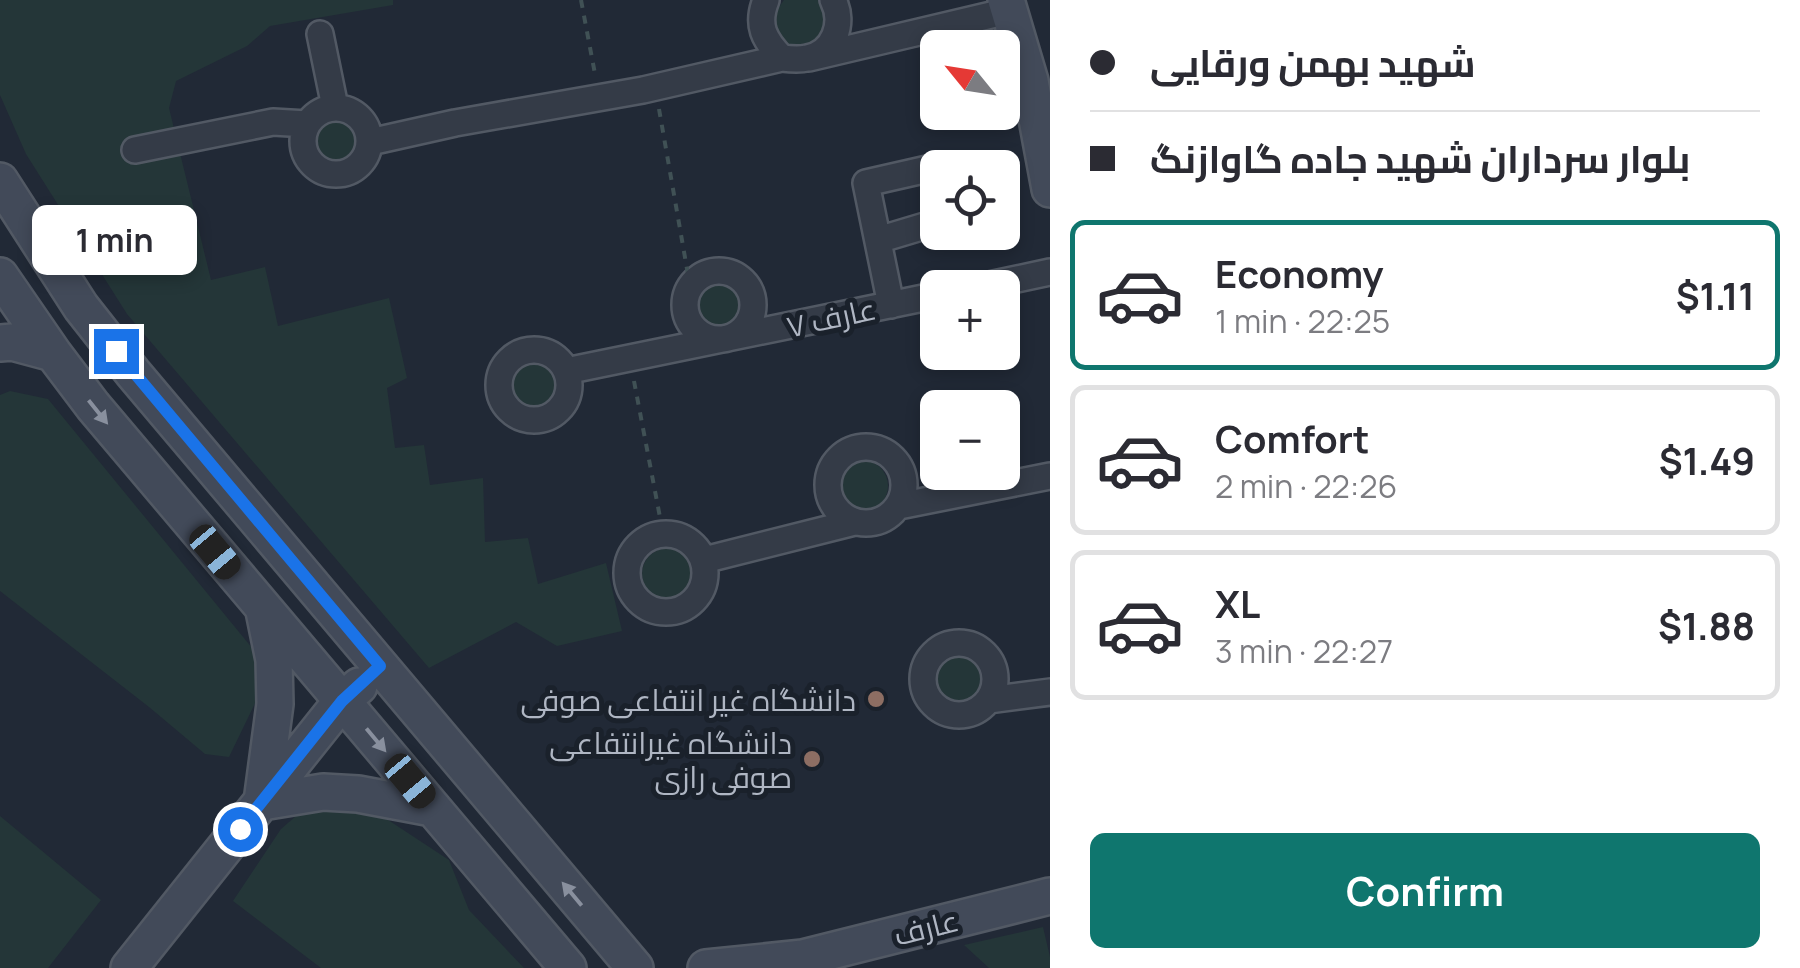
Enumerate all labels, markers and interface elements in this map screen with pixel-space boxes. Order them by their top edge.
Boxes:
north arrow [920,30,1020,130]
map controls [920,30,1020,490]
text: شهید بهمن ورقایی [1150,36,1475,88]
text: بلوار سرداران شهید جاده گاوازنگ [1150,132,1690,184]
button: locate [920,150,1020,250]
callout: 1 min [34,206,198,276]
text: 1 min [75,218,154,262]
text: Economy [1215,247,1384,299]
icon: car [1095,250,1185,340]
text: $1.11 [1676,269,1755,321]
button: + [920,270,1020,370]
street label: عارف ۷ [783,288,879,346]
text: 1 min · 22:25 [1215,299,1390,343]
route end [94,329,139,374]
button: − [920,390,1020,490]
one-way arrow [87,399,108,424]
text: Comfort [1215,412,1369,464]
icon: car [1095,415,1185,505]
text: $1.49 [1659,434,1755,486]
text: 2 min · 22:26 [1215,464,1397,508]
car [184,519,246,585]
text: XL [1215,577,1260,629]
icon: car [1095,580,1185,670]
text: $1.88 [1658,599,1755,651]
text: 3 min · 22:27 [1215,629,1393,673]
place label: دانشگاه غیر انتفاعی صوفی [521,679,856,720]
marker: دانشگاه غیر انتفاعی صوفی [865,688,887,710]
place label: دانشگاه غیرانتفاعی صوفی رازی [549,722,792,797]
one-way arrow [364,728,386,753]
car [379,748,441,814]
marker: دانشگاه غیرانتفاعی صوفی رازی [801,748,823,770]
route start [218,807,263,852]
button: Confirm [1090,833,1760,948]
one-way arrow [561,882,583,907]
street label: عارف [889,899,963,955]

